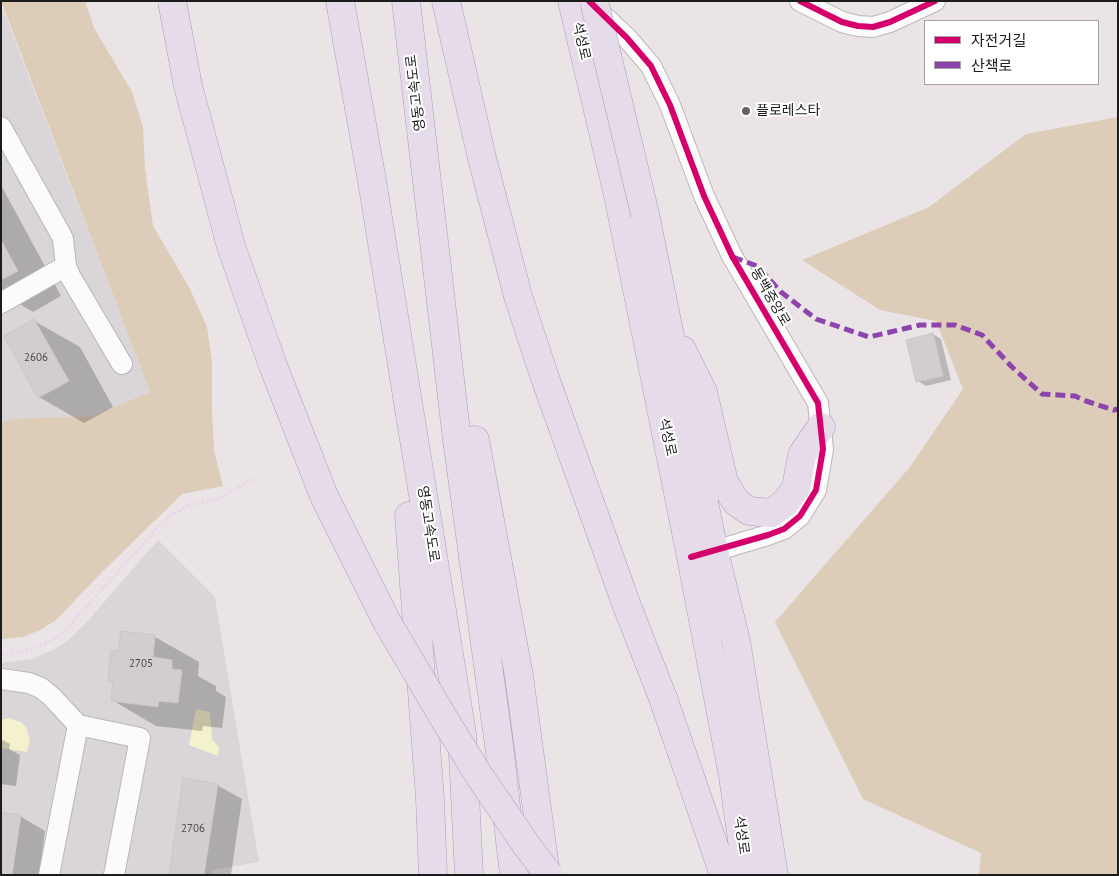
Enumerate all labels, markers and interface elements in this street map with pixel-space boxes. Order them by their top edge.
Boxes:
street label: 석성로 [568,20,594,62]
legend [924,20,1099,85]
text: 자전거길 [971,31,1026,50]
street label: 영동고속도로 [403,54,429,132]
text: 산책로 [971,56,1012,75]
place label: 플로레스타 [756,103,820,119]
marker: 플로레스타 [740,105,752,117]
street label: 동백중앙로 [747,265,793,329]
house number: 2606 [24,351,48,365]
street label: 석성로 [655,416,679,458]
street label: 영동고속도로 [414,485,442,563]
house number: 2705 [129,657,153,671]
street label: 석성로 [730,815,752,855]
house number: 2706 [181,822,205,836]

